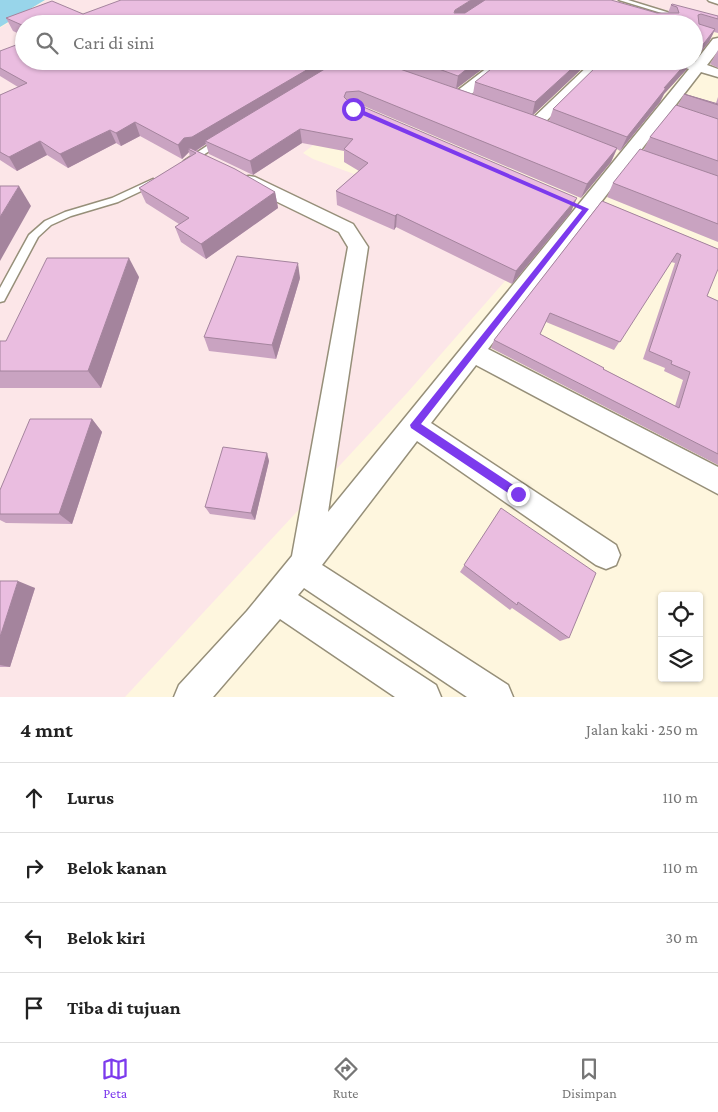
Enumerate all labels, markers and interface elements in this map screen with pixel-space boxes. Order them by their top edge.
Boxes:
search box [15,15,703,70]
icon: search [33,29,61,57]
text: Cari di sini [73,32,154,53]
route start [342,98,365,121]
route end [507,483,530,506]
map controls [658,592,703,682]
button: locate [658,592,703,637]
button: layers [658,637,703,682]
text: 4 mnt [20,718,73,742]
text: Jalan kaki · 250 m [586,721,698,738]
icon: ahead [20,784,48,812]
text: Lurus [67,787,114,808]
text: 110 m [662,789,698,806]
icon: right [20,854,48,882]
text: Belok kanan [67,857,167,878]
text: 110 m [662,859,698,876]
icon: left [20,924,48,952]
text: Belok kiri [67,927,145,948]
text: 30 m [666,929,698,946]
icon: arrive [20,994,48,1022]
text: Tiba di tujuan [67,997,181,1018]
tab: Peta [101,1055,129,1101]
tab: Rute [332,1055,360,1101]
tab: Disimpan [562,1055,617,1101]

